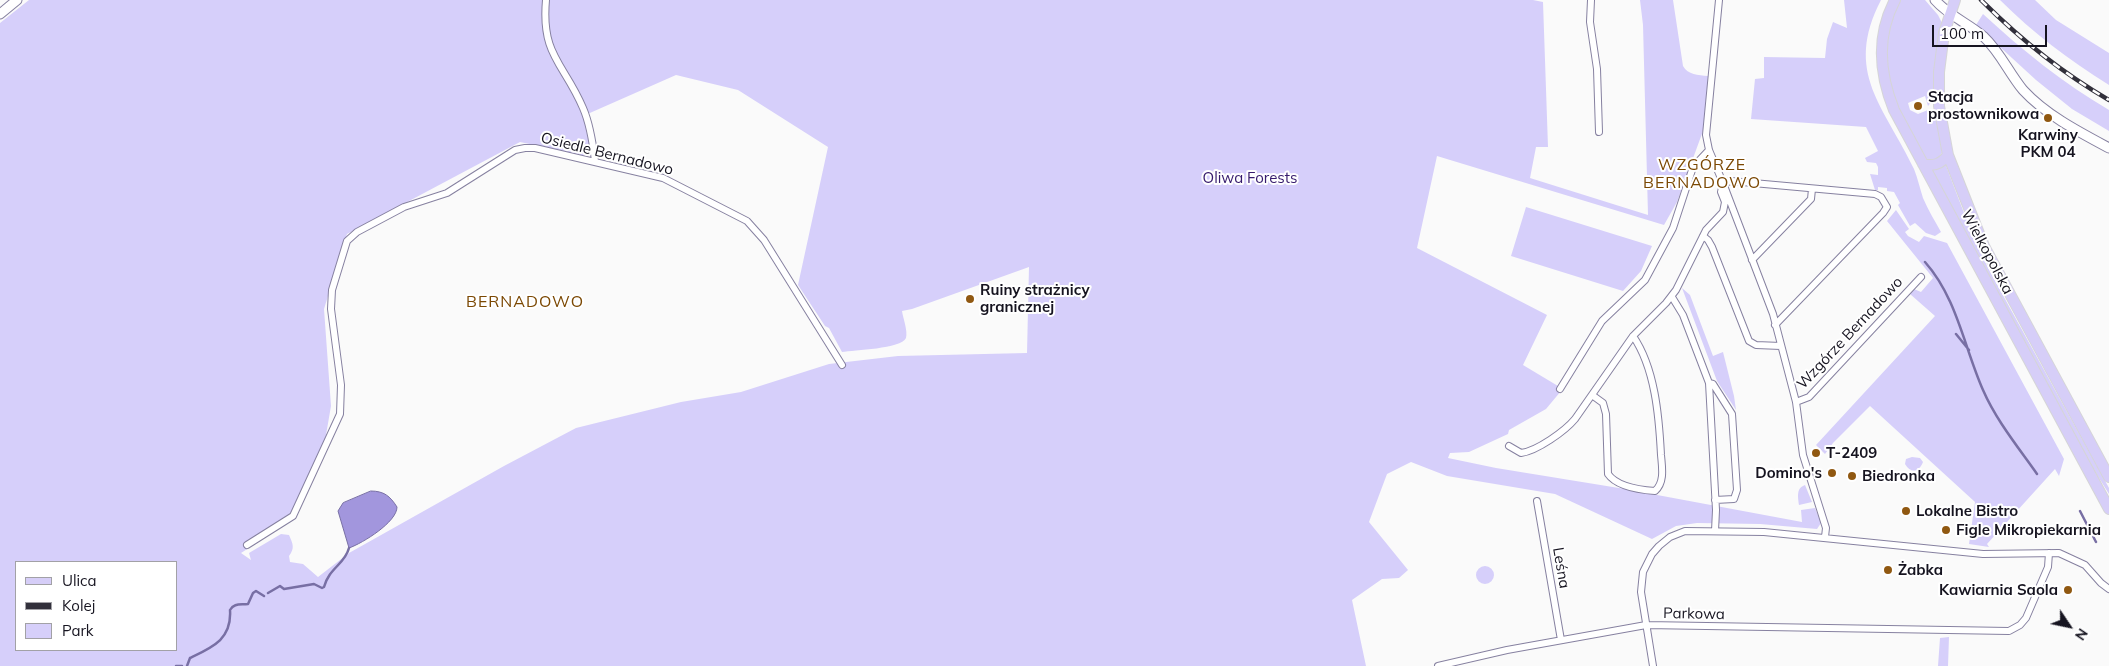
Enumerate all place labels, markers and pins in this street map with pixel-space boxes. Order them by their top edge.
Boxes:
place label: Stacja prostownikowa [1928,88,2039,123]
marker: Stacja prostownikowa [1912,100,1924,112]
marker: Karwiny PKM 04 [2042,112,2054,124]
place label: Karwiny PKM 04 [2018,126,2078,161]
place label: Ruiny strażnicy granicznej [980,281,1090,316]
marker: Ruiny strażnicy granicznej [964,293,976,305]
place label: T-2409 [1826,444,1877,462]
marker: T-2409 [1810,447,1822,459]
place label: Domino's [1755,464,1822,482]
marker: Domino's [1826,467,1838,479]
place label: Biedronka [1862,467,1935,485]
marker: Biedronka [1846,470,1858,482]
place label: Lokalne Bistro [1916,502,2018,520]
marker: Lokalne Bistro [1900,505,1912,517]
place label: Figle Mikropiekarnia [1956,521,2101,539]
marker: Figle Mikropiekarnia [1940,524,1952,536]
place label: Żabka [1898,561,1943,579]
marker: Żabka [1882,564,1894,576]
place label: Kawiarnia Saola [1939,581,2058,599]
marker: Kawiarnia Saola [2062,584,2074,596]

